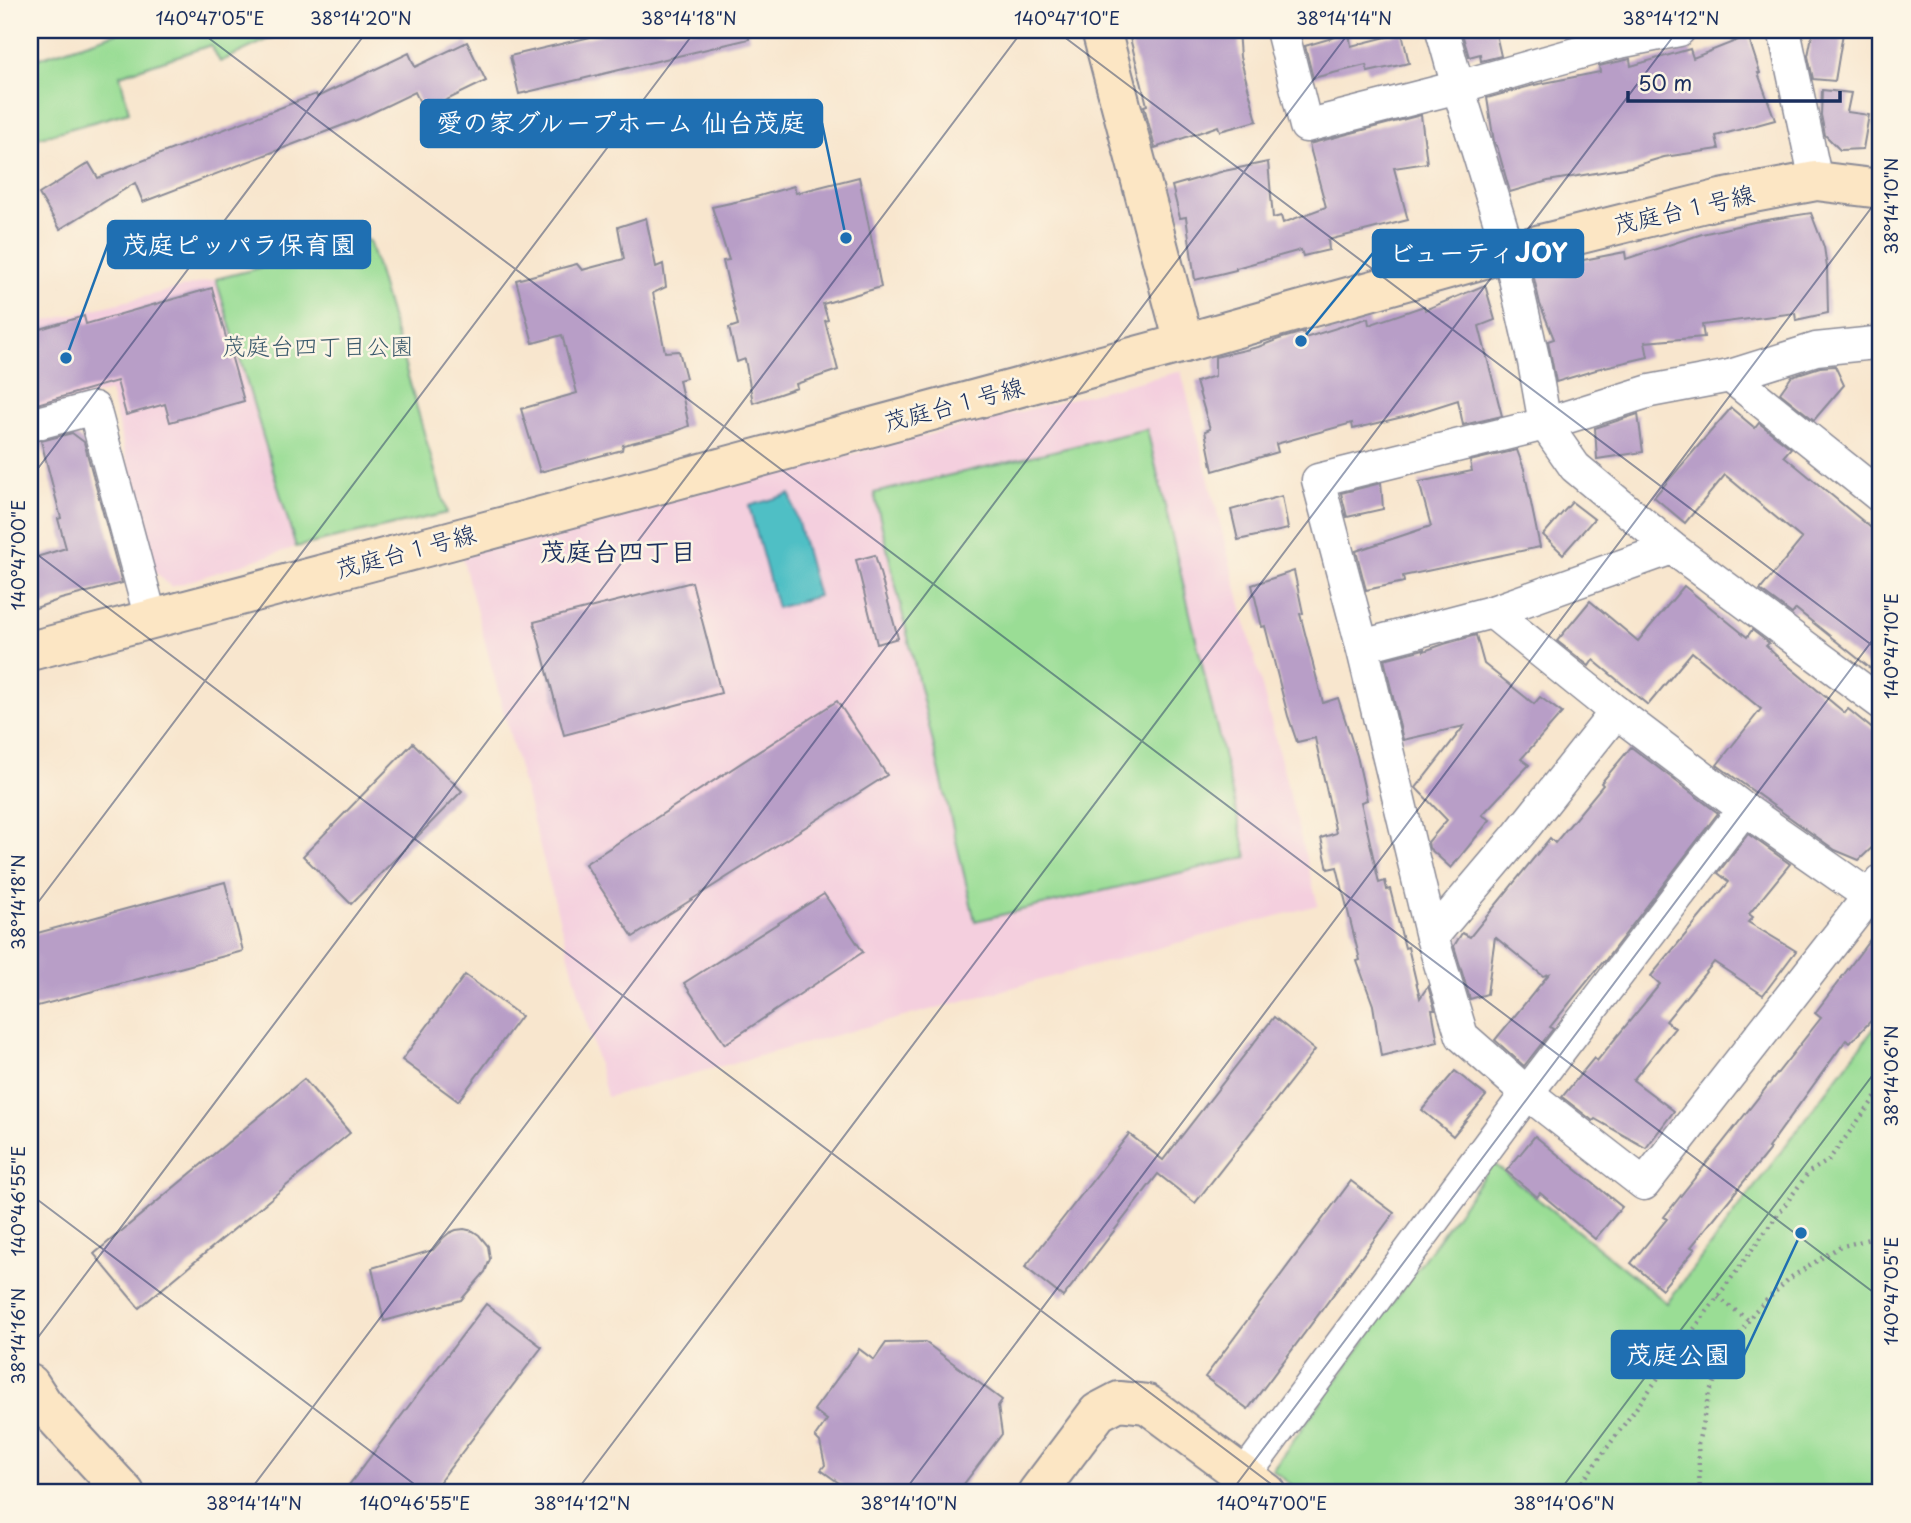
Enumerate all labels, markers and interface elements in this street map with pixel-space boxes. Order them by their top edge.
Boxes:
text: 140°47'05"E [155,4,265,31]
text: 38°14'20"N [310,4,412,31]
text: 38°14'18"N [641,4,737,31]
text: 140°47'10"E [1014,4,1120,31]
text: 38°14'14"N [1296,4,1392,31]
text: 38°14'12"N [1623,4,1719,31]
scale bar [1628,60,1839,104]
text: 50 m [1638,66,1692,98]
callout: 愛の家グループホーム 仙台茂庭 [421,100,822,147]
text: 愛の家グループホーム 仙台茂庭 [436,102,806,141]
text: 38°14'10"N [1877,157,1904,255]
street label: 茂庭台１号線 [1609,174,1758,242]
callout: 茂庭ピッパラ保育園 [108,221,370,268]
text: 茂庭ピッパラ保育園 [122,224,356,263]
callout: ビューティJOY [1373,230,1583,277]
text: ビューティJOY [1389,232,1568,271]
park label: 茂庭台四丁目公園 [222,327,414,363]
street label: 茂庭台１号線 [879,367,1028,439]
text: 140°47'00"E [4,500,31,610]
street label: 茂庭台１号線 [331,514,480,586]
district label: 茂庭台四丁目 [540,531,696,570]
text: 140°47'10"E [1877,593,1904,699]
text: 38°14'18"N [4,854,31,950]
text: 38°14'06"N [1877,1025,1904,1127]
text: 140°46'55"E [4,1146,31,1256]
text: 140°47'05"E [1877,1236,1904,1346]
text: 38°14'16"N [4,1288,31,1384]
callout: 茂庭公園 [1612,1331,1744,1378]
text: 茂庭公園 [1626,1334,1730,1373]
text: 38°14'14"N [206,1489,302,1516]
text: 140°46'55"E [360,1489,470,1516]
text: 38°14'12"N [534,1489,630,1516]
text: 38°14'10"N [860,1489,958,1516]
text: 140°47'00"E [1217,1489,1327,1516]
text: 38°14'06"N [1513,1489,1615,1516]

